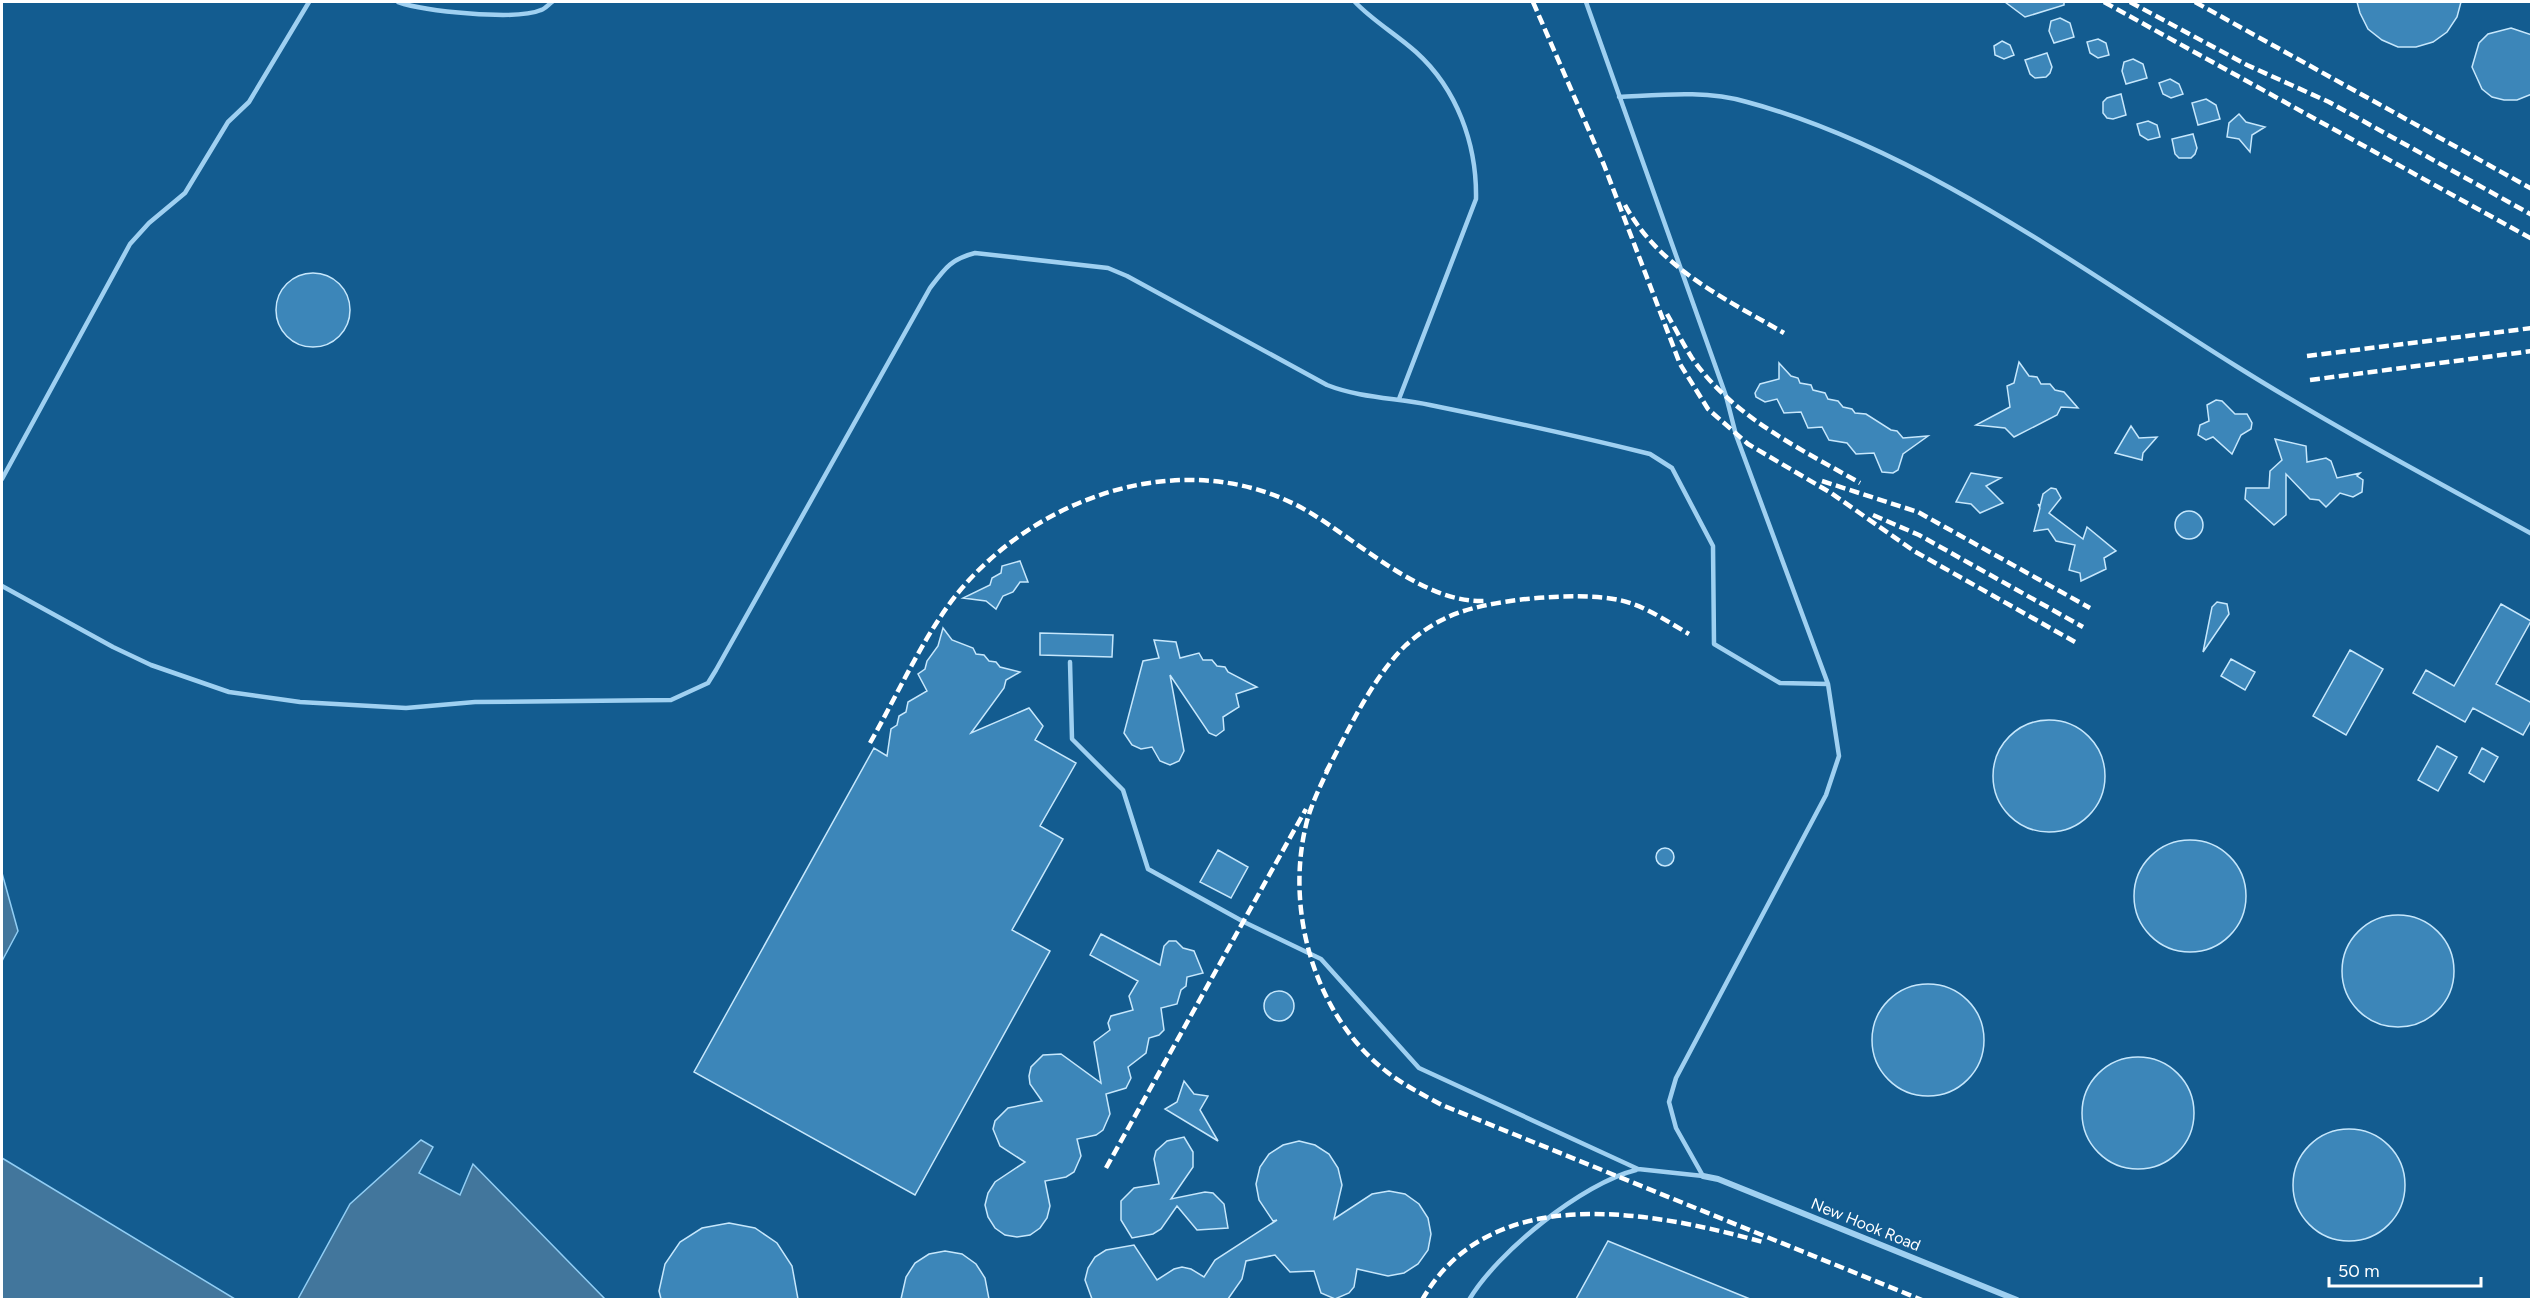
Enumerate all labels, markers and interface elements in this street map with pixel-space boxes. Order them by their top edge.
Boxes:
street label: New Hook Road [1808,1194,1923,1255]
scale bar [2329,1250,2480,1288]
text: 50 m [2338,1260,2380,1282]

